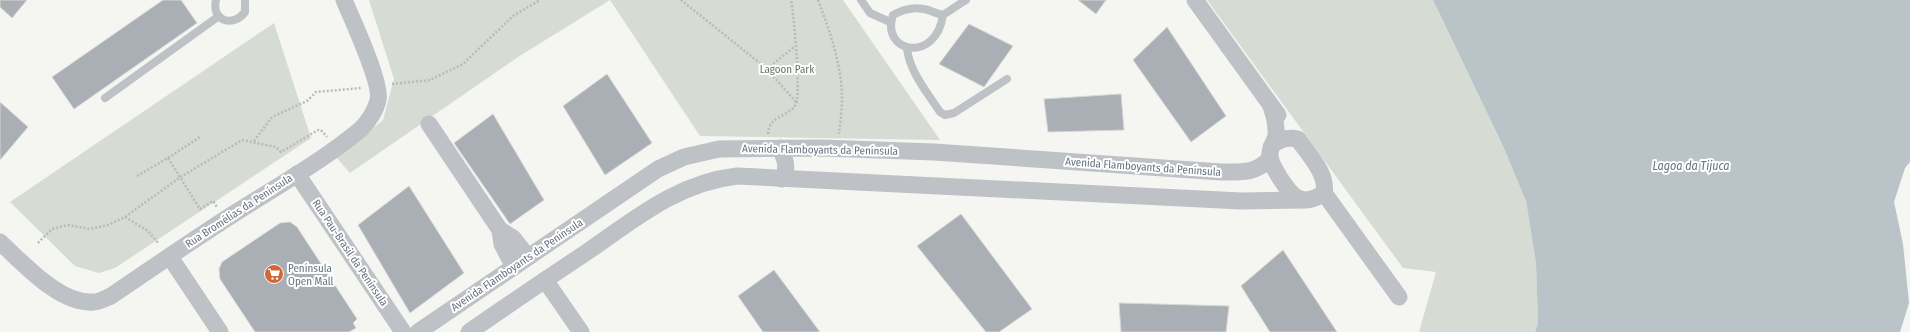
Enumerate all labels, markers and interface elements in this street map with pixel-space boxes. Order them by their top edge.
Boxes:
park label: Lagoon Park [760,63,815,76]
street label: Avenida Flamboyants da Península [742,142,898,158]
street label: Avenida Flamboyants da Península [1065,155,1221,179]
water label: Lagoa da Tijuca [1652,159,1730,173]
street label: Rua Bromélias da Península [183,172,295,250]
street label: Rua Pau-Brasil da Península [309,197,391,309]
street label: Avenida Flamboyants da Península [449,216,585,314]
place label: Península Open Mall [288,262,334,288]
supermarket icon: Península Open Mall [263,263,285,285]

